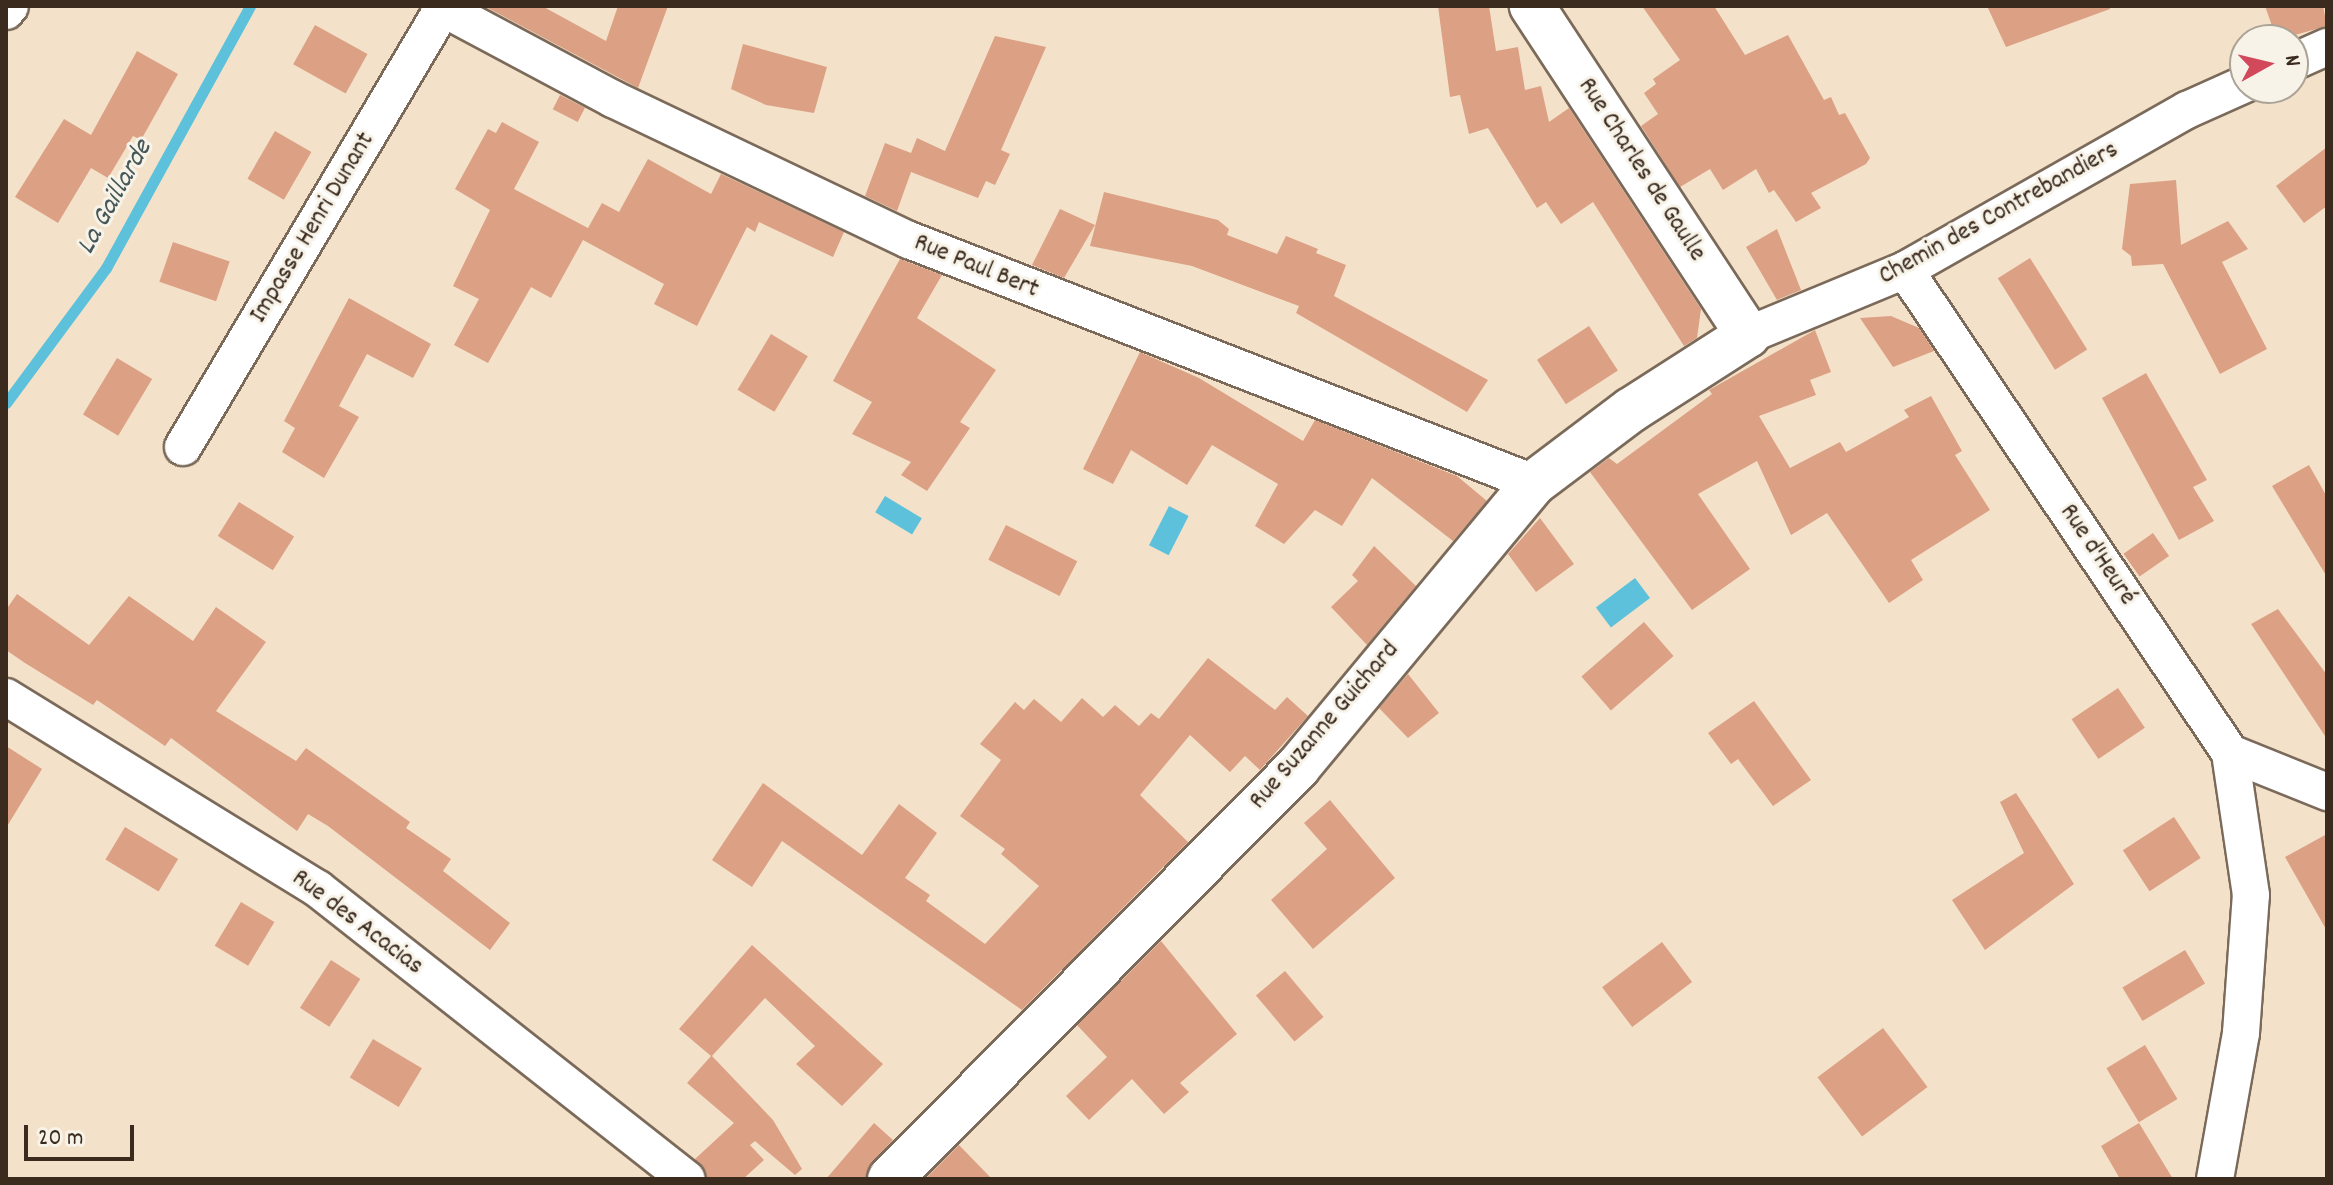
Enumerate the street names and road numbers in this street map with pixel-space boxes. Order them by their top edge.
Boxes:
street label: Rue Charles de Gaulle [1570,72,1712,268]
street label: Impasse Henri Dunant [244,127,382,329]
street label: Chemin des Contrebandiers [1874,135,2124,293]
street label: Rue Paul Bert [909,228,1043,306]
street label: Rue d'Heuré [2052,498,2142,612]
street label: Rue Suzanne Guichard [1243,635,1407,817]
street label: Rue des Acacias [285,863,429,983]

